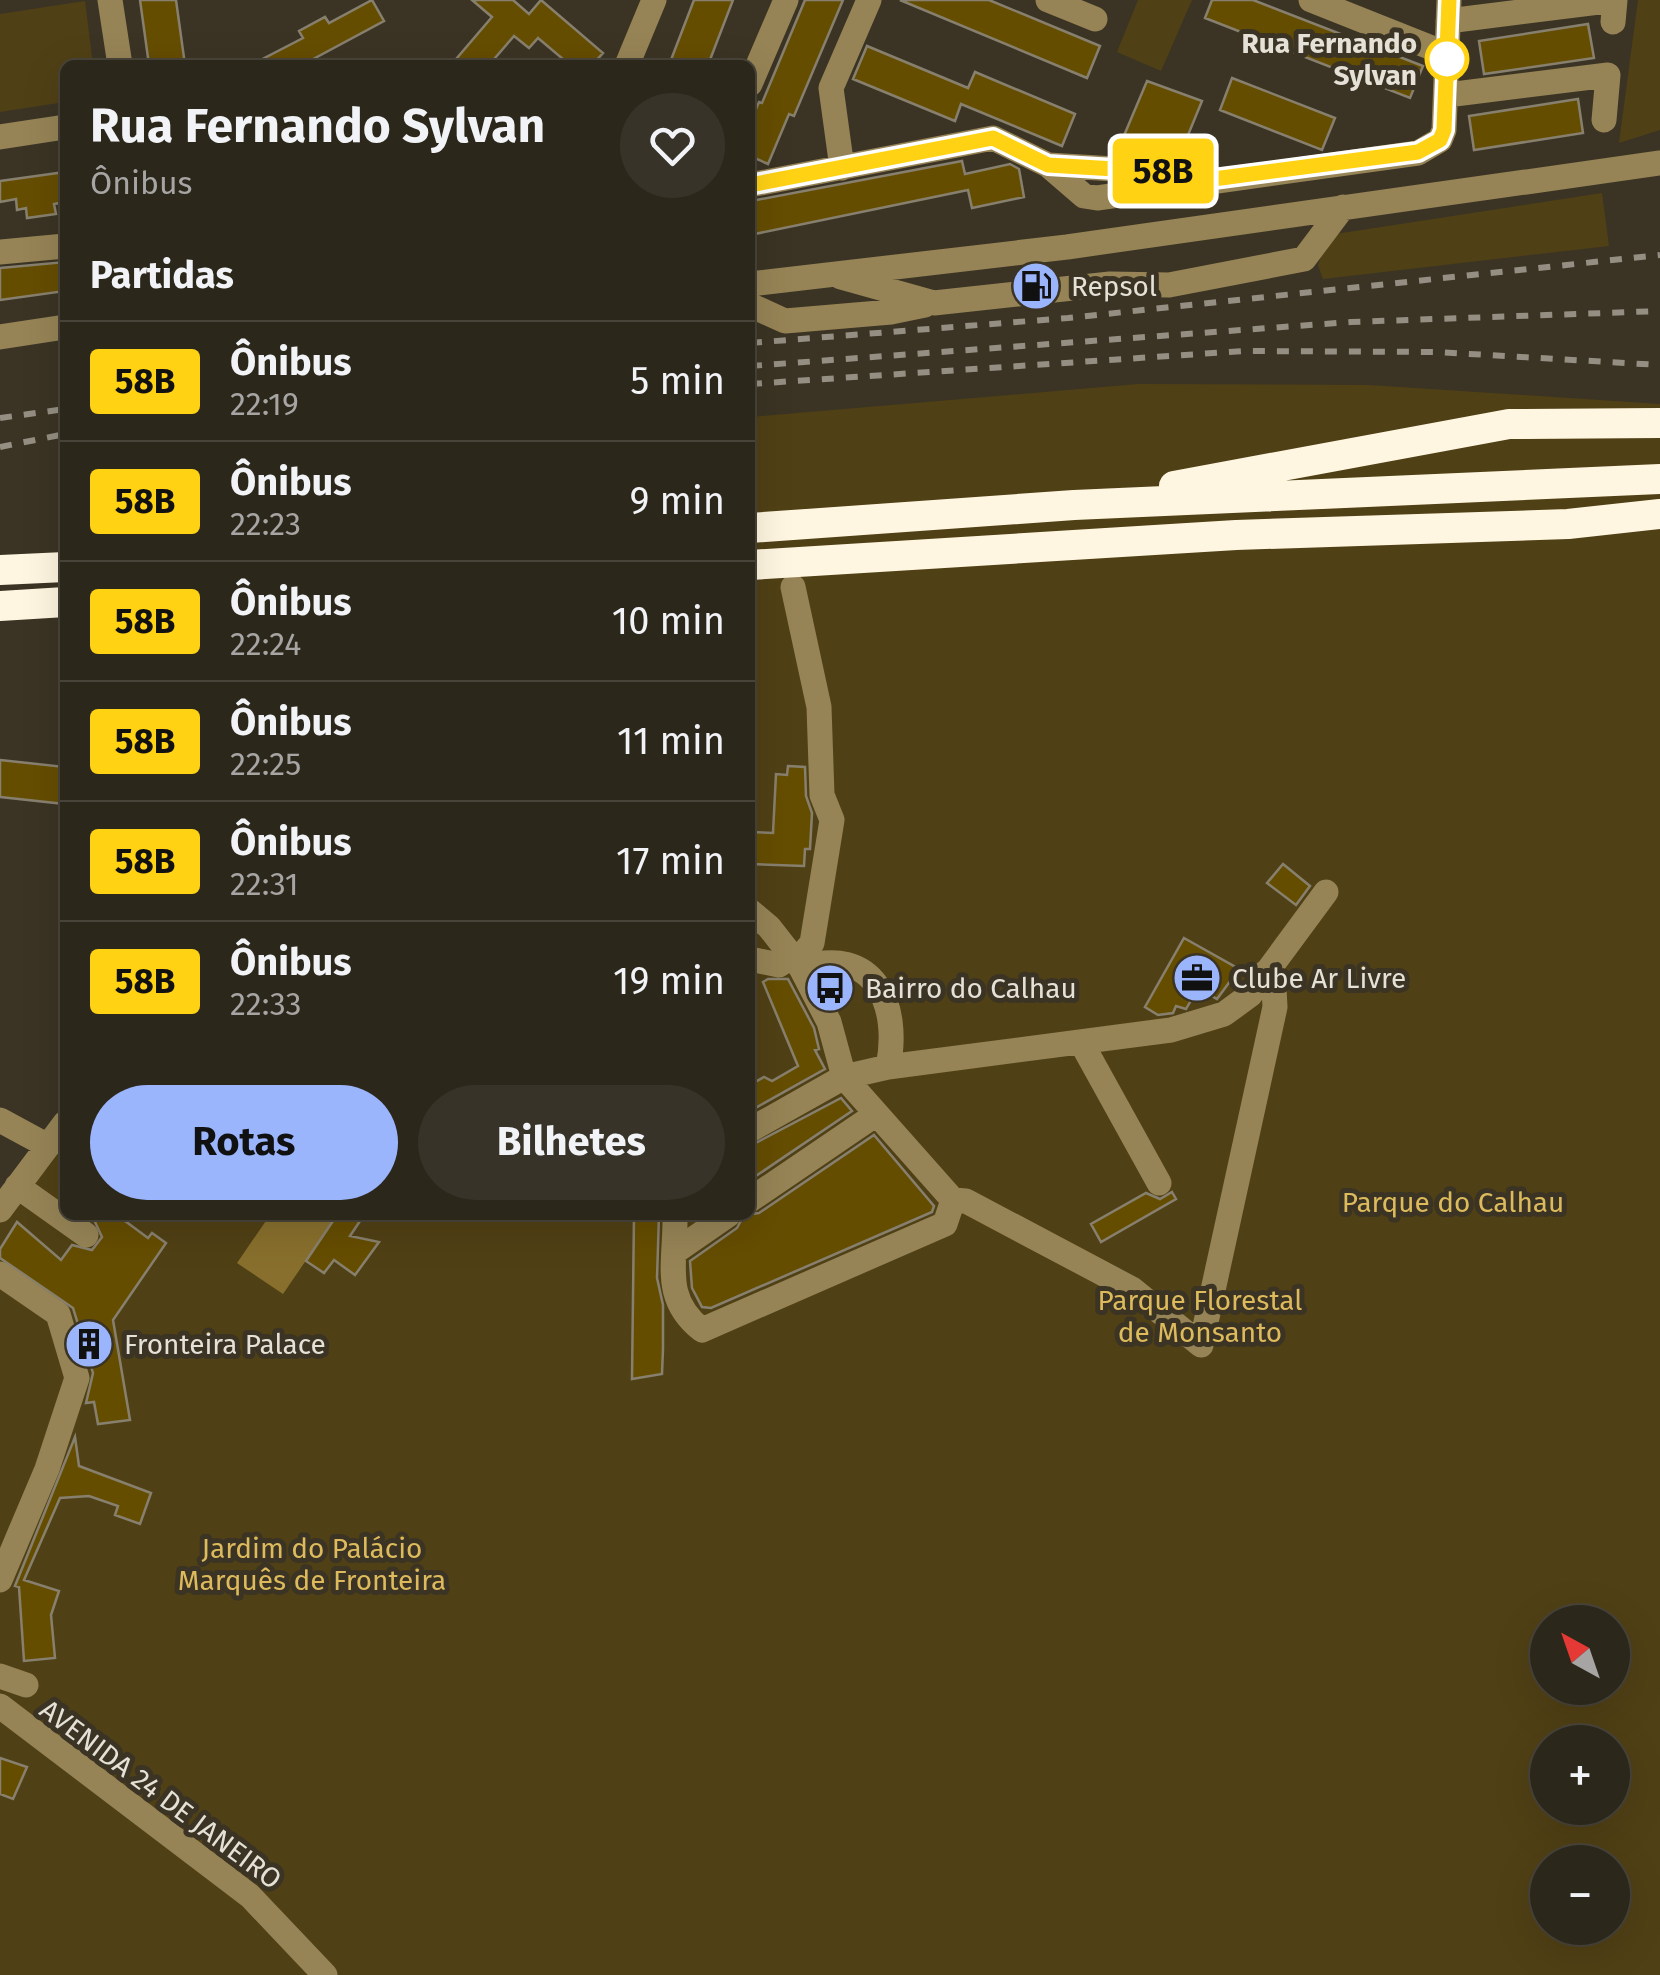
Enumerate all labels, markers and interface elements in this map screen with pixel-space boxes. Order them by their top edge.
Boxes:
place label: Rua Fernando Sylvan [1242,27,1417,92]
marker: Rua Fernando Sylvan [1426,38,1468,80]
button: heart [620,93,725,198]
text: Rua Fernando Sylvan [90,97,545,155]
line badge: 58B [1106,138,1220,204]
text: 58B [1133,150,1193,192]
text: Ônibus [90,164,193,202]
text: Partidas [90,252,234,298]
fuel station icon: Repsol [1010,260,1062,312]
place label: Repsol [1071,270,1157,303]
text: Ônibus [230,339,352,385]
text: 5 min [630,358,725,404]
text: 58B [115,360,175,402]
text: 22:19 [230,385,299,423]
text: Ônibus [230,459,352,505]
text: 9 min [629,478,725,524]
text: 58B [115,480,175,522]
text: 22:23 [230,505,301,543]
text: Ônibus [230,579,352,625]
text: 10 min [612,598,725,644]
text: 58B [115,600,175,642]
text: 22:24 [230,625,301,663]
text: Ônibus [230,699,352,745]
text: 11 min [617,718,725,764]
text: 58B [115,720,175,762]
text: 22:25 [230,745,301,783]
text: Ônibus [230,819,352,865]
text: 17 min [616,838,725,884]
text: 58B [115,840,175,882]
text: 22:31 [230,865,299,903]
text: Ônibus [230,939,352,985]
office icon: Clube Ar Livre [1171,952,1223,1004]
text: 19 min [613,958,725,1004]
text: 58B [115,960,175,1002]
bus stop icon: Bairro do Calhau [804,962,856,1014]
place label: Clube Ar Livre [1232,962,1406,995]
place label: Bairro do Calhau [865,972,1077,1005]
text: 22:33 [230,985,302,1023]
button: Rotas [90,1085,398,1200]
button: Bilhetes [418,1085,725,1200]
park label: Parque do Calhau [1342,1186,1564,1219]
park label: Parque Florestal de Monsanto [1098,1284,1302,1349]
building icon: Fronteira Palace [63,1318,115,1370]
place label: Fronteira Palace [124,1328,326,1361]
park label: Jardim do Palácio Marquês de Fronteira [178,1532,446,1597]
north arrow [1530,1605,1630,1705]
map controls [1530,1605,1630,1945]
street label: AVENIDA 24 DE JANEIRO [34,1693,288,1896]
button: + [1530,1725,1630,1825]
button: − [1530,1845,1630,1945]

